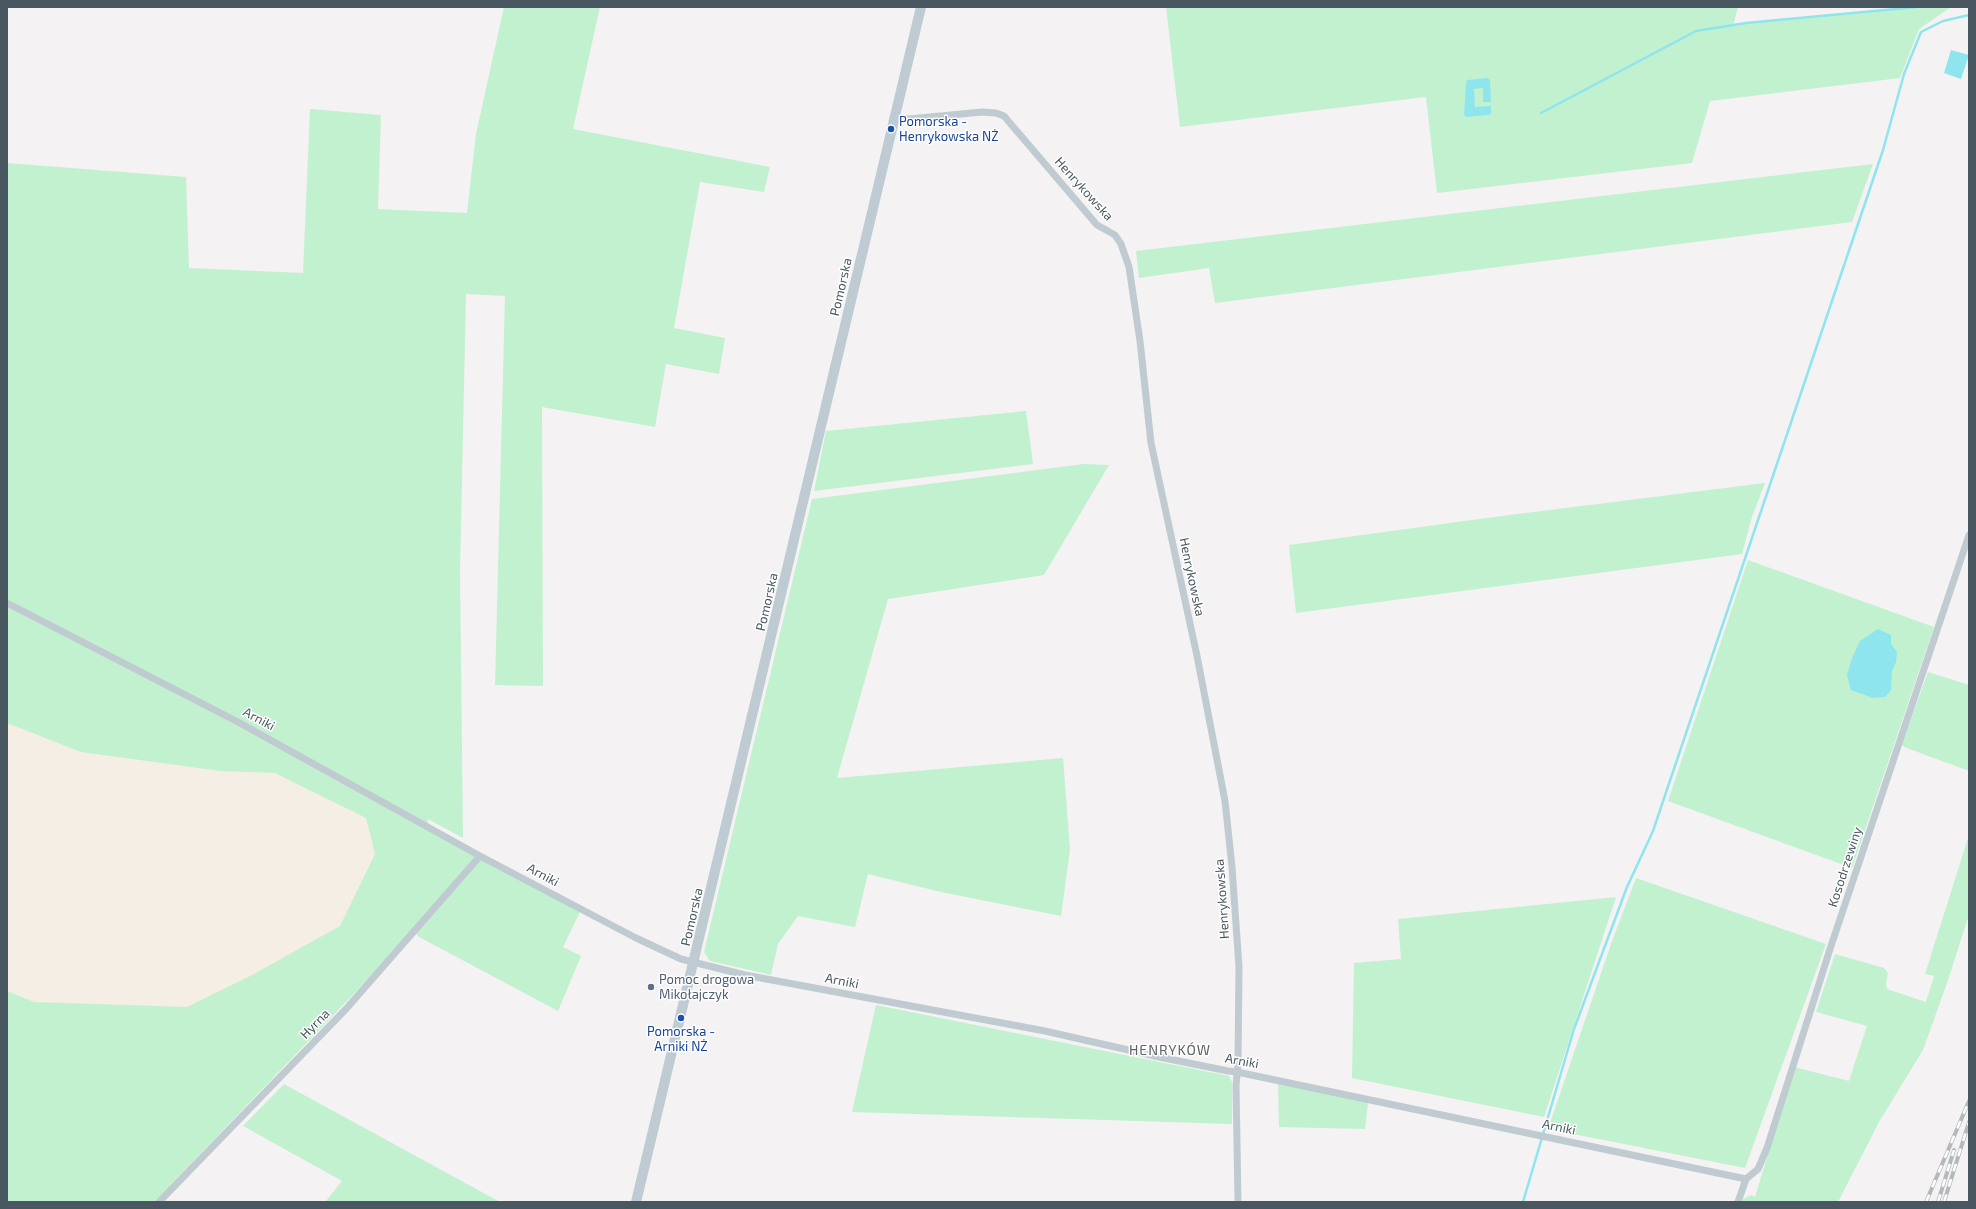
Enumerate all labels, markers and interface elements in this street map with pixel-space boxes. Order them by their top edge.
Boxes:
place label: Pomorska - Henrykowska NŻ [899,114,999,145]
marker: Pomorska - Henrykowska NŻ [886,124,896,134]
street label: Henrykowska [1051,154,1117,224]
street label: Pomorska [827,256,855,318]
street label: Henrykowska [1176,536,1208,618]
street label: Pomorska [753,571,781,633]
street label: Arniki [240,704,278,734]
street label: Kosodrzewiny [1825,825,1865,909]
street label: Henrykowska [1211,858,1233,940]
street label: Arniki [524,860,562,890]
street label: Pomorska [678,886,706,948]
street label: Arniki [824,970,860,992]
place label: Pomoc drogowa Mikołajczyk [659,972,754,1003]
marker: Pomoc drogowa Mikołajczyk [646,982,656,992]
street label: Hyrna [297,1006,333,1042]
marker: Pomorska - Arniki NŻ [676,1013,686,1023]
place label: Pomorska - Arniki NŻ [647,1024,715,1055]
district label: HENRYKÓW [1129,1042,1211,1058]
street label: Arniki [1224,1050,1260,1072]
street label: Arniki [1541,1116,1577,1138]

